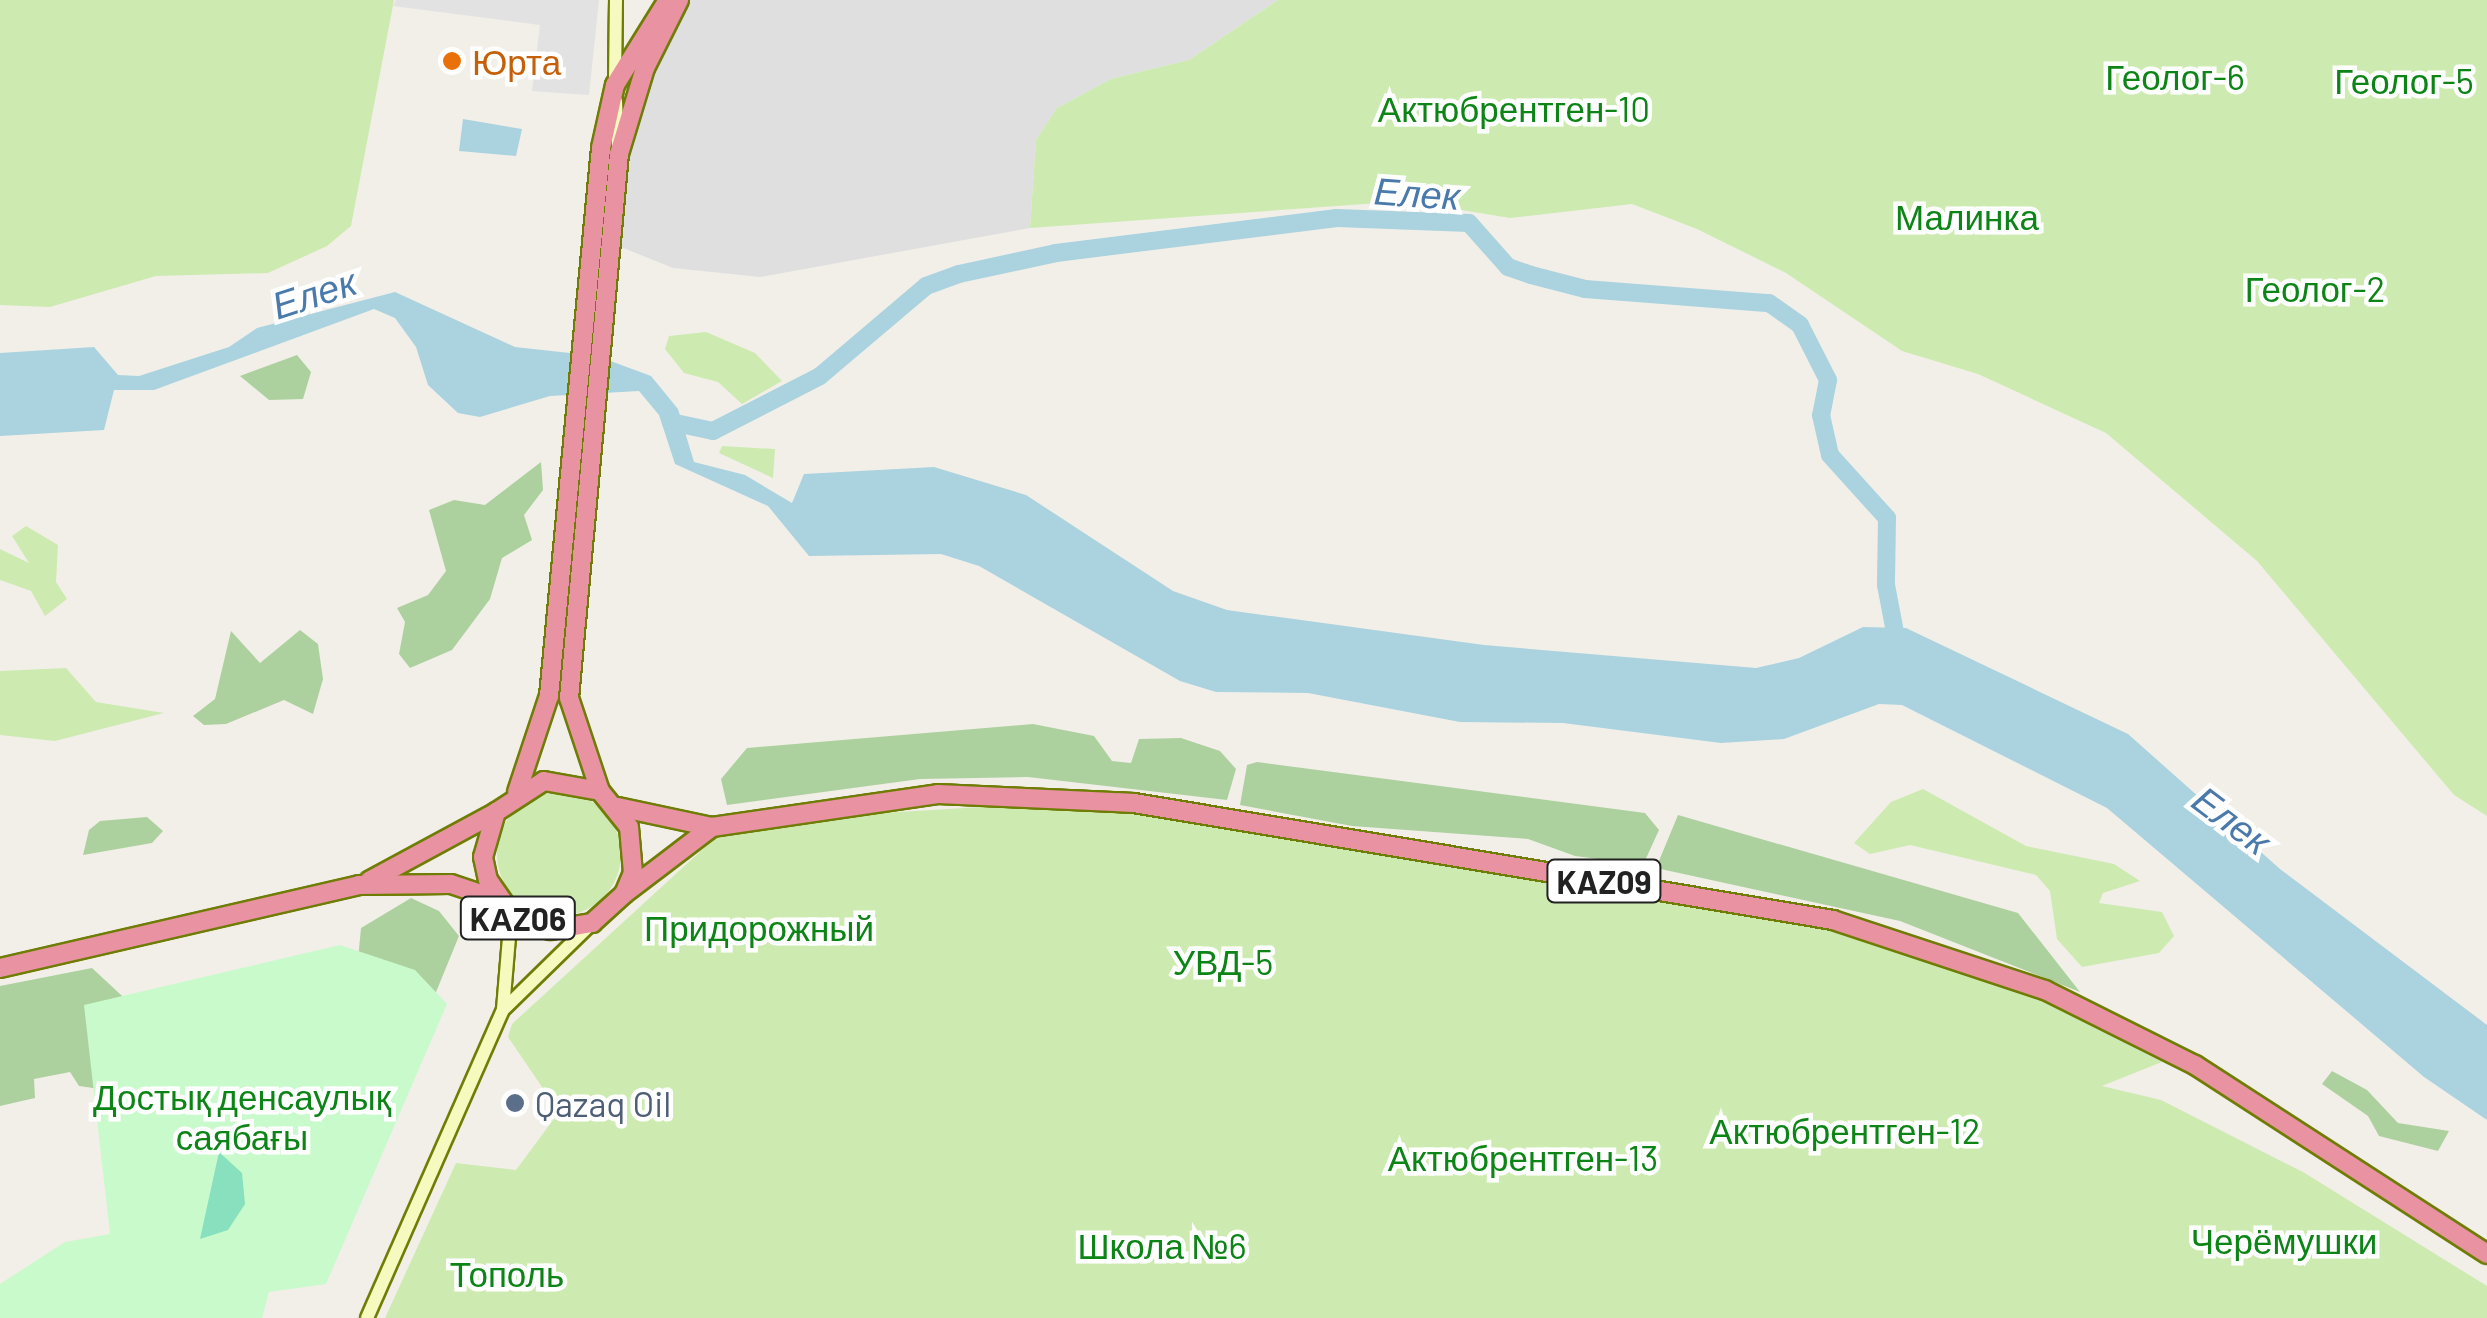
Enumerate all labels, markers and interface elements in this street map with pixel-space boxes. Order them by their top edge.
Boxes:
place label: Юрта [472,40,561,82]
marker: Юрта [441,50,463,72]
park label: Геолог-6 [2105,55,2245,97]
park label: Геолог-5 [2334,59,2474,101]
park label: Актюбрентген-10 [1378,87,1650,129]
water label: Елек [1373,167,1461,219]
park label: Малинка [1895,195,2039,237]
water label: Елек [266,258,362,328]
park label: Геолог-2 [2245,267,2385,309]
water label: Елек [2184,776,2280,864]
road number: KAZ09 [1544,854,1664,908]
road number: KАZ06 [458,891,578,945]
park label: Придорожный [644,906,874,948]
park label: УВД-5 [1173,940,1273,982]
park label: Достық денсаулық саябағы [93,1075,391,1157]
place label: Qazaq Oil [535,1082,671,1124]
marker: Qazaq Oil [504,1092,526,1114]
park label: Актюбрентген-12 [1709,1109,1981,1151]
park label: Актюбрентген-13 [1388,1136,1658,1178]
park label: Черёмушки [2191,1219,2377,1261]
park label: Школа №6 [1078,1224,1246,1266]
park label: Тополь [450,1252,564,1294]

